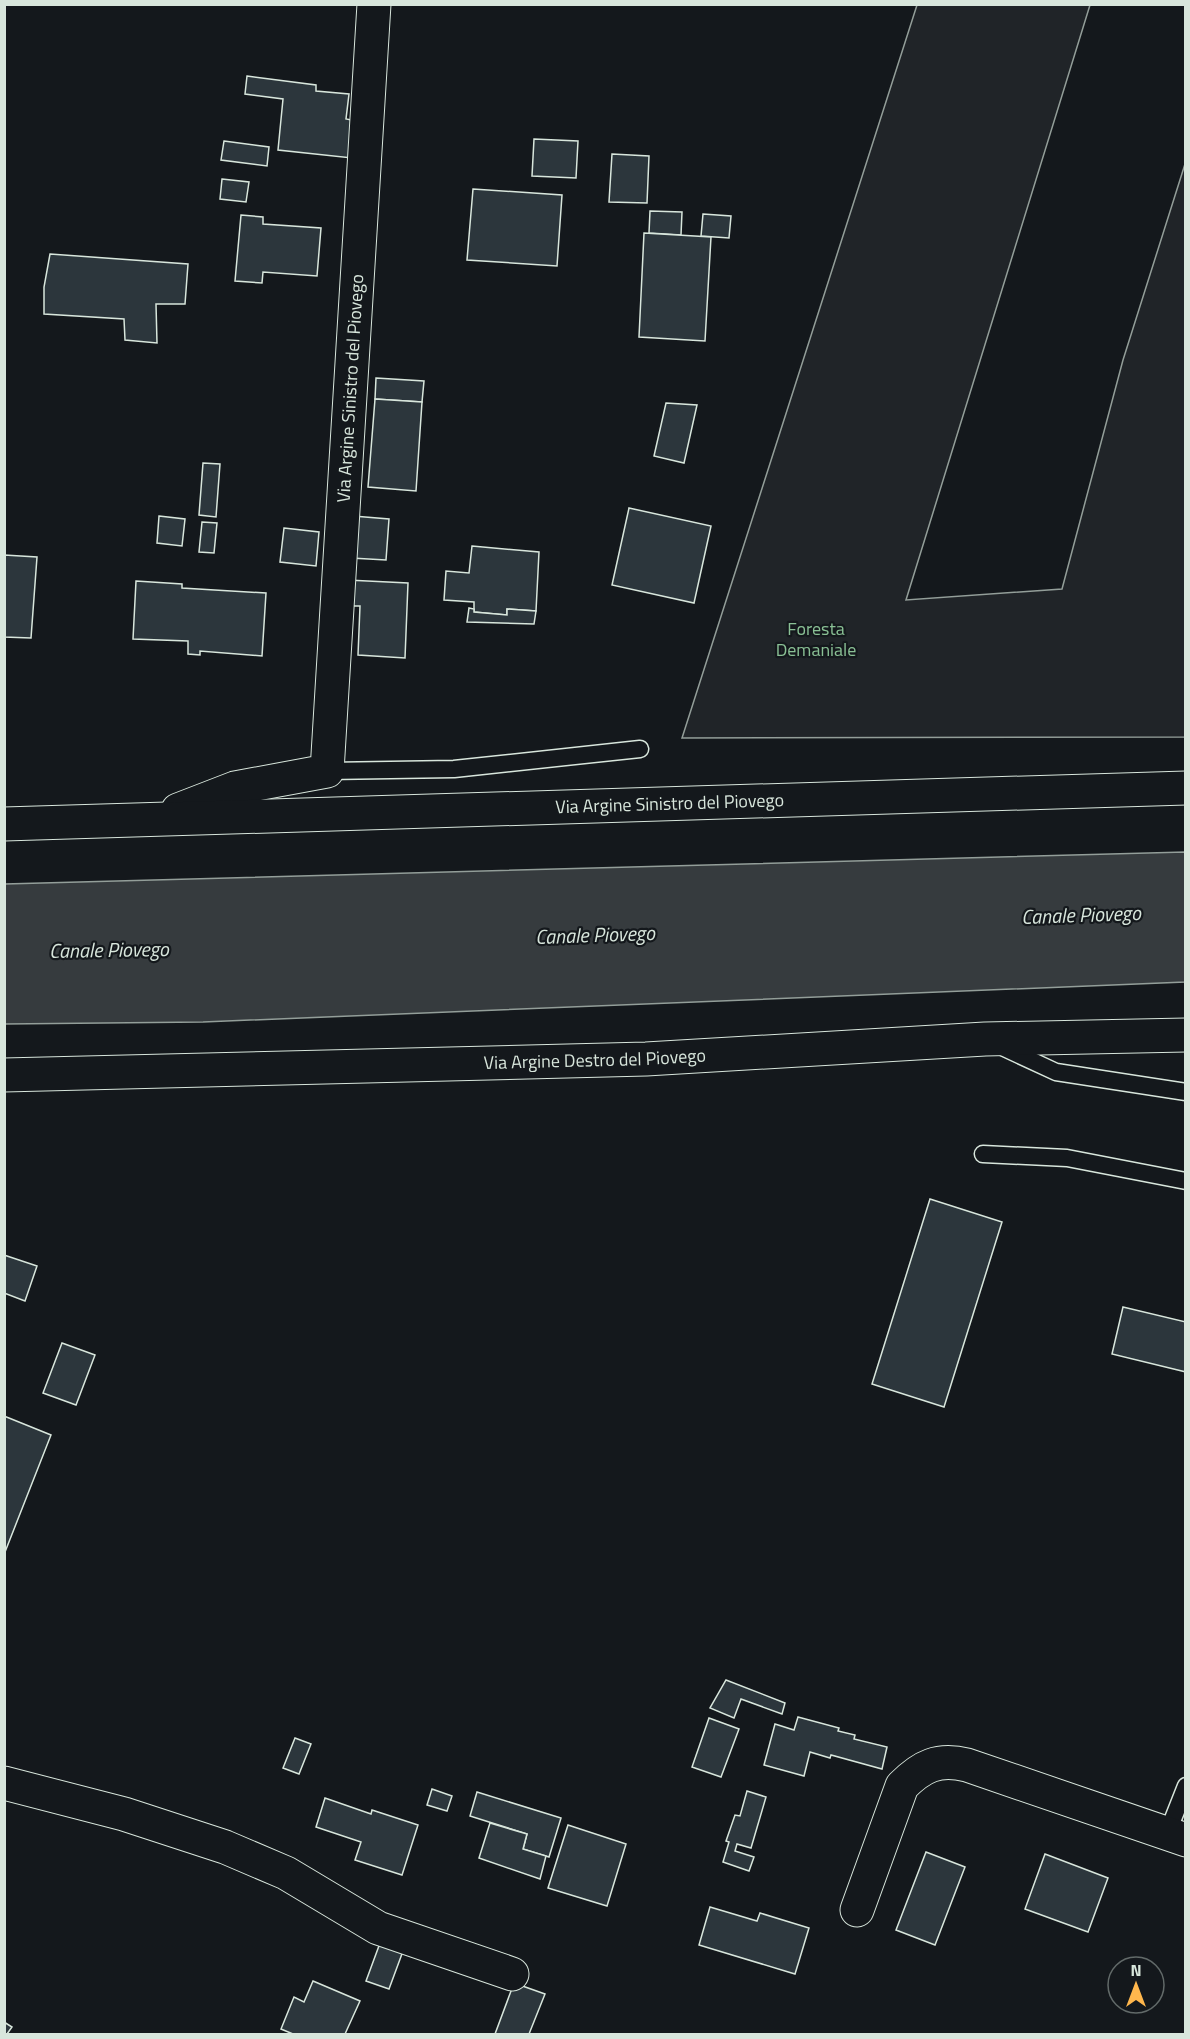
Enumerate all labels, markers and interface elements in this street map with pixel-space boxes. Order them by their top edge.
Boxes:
street label: Via Argine Sinistro del Piovego [329,273,370,503]
park label: Foresta Demaniale [776,615,856,663]
street label: Via Argine Sinistro del Piovego [555,786,785,820]
water label: Canale Piovego [1021,897,1142,932]
water label: Canale Piovego [535,917,656,952]
water label: Canale Piovego [49,933,170,966]
street label: Via Argine Destro del Piovego [483,1041,707,1076]
north arrow [1106,1955,1166,2015]
text: N [1130,1958,1142,1982]

